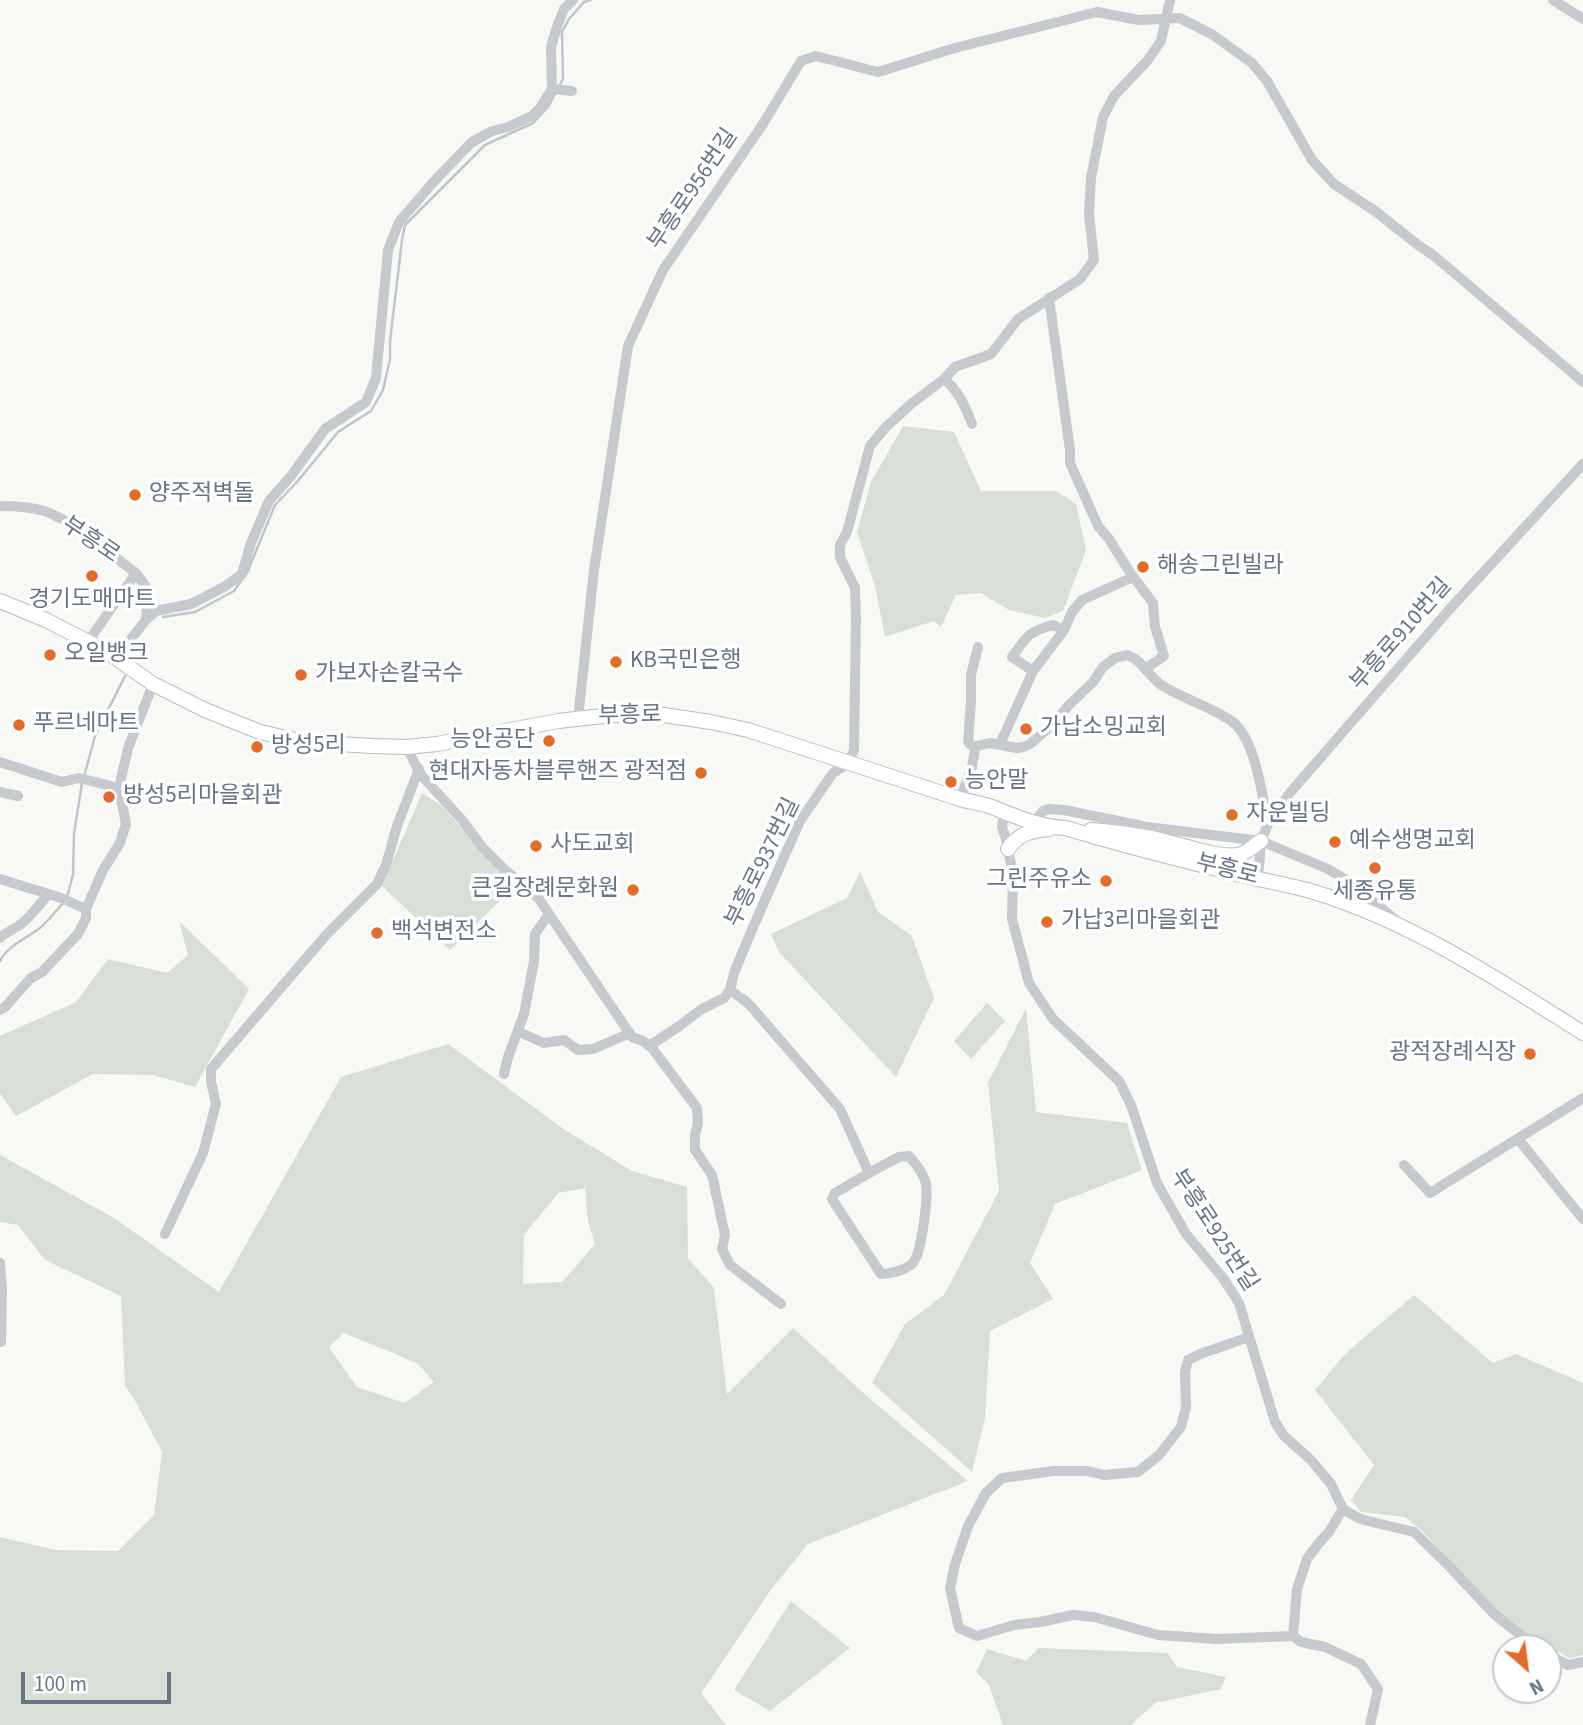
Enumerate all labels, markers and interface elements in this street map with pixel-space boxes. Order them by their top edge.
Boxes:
street label: 부흥로956번길 [643,124,745,256]
place label: 양주적벽돌 [149,481,255,509]
marker: 양주적벽돌 [127,487,143,503]
street label: 부흥로 [56,512,124,570]
place label: 해송그린빌라 [1157,553,1284,581]
marker: 해송그린빌라 [1135,559,1151,575]
marker: 경기도매마트 [84,568,100,584]
street label: 부흥로910번길 [1346,573,1458,697]
place label: 경기도매마트 [29,587,155,615]
place label: 오일뱅크 [64,641,149,669]
marker: 오일뱅크 [42,647,58,663]
place label: KB국민은행 [630,648,741,676]
marker: KB국민은행 [608,654,624,670]
place label: 가보자손칼국수 [315,661,463,689]
marker: 가보자손칼국수 [293,667,309,683]
street label: 부흥로 [598,703,662,731]
place label: 푸르네마트 [33,711,139,739]
place label: 가납소밍교회 [1040,715,1167,743]
marker: 푸르네마트 [11,717,27,733]
marker: 가납소밍교회 [1018,721,1034,737]
place label: 능안공단 [450,727,535,755]
place label: 방성5리 [271,733,346,761]
marker: 능안공단 [541,733,557,749]
marker: 방성5리 [249,739,265,755]
place label: 현대자동차블루핸즈 광적점 [428,759,687,787]
marker: 현대자동차블루핸즈 광적점 [693,765,709,781]
place label: 능안말 [965,768,1028,796]
marker: 능안말 [943,774,959,790]
place label: 방성5리마을회관 [123,783,283,811]
marker: 방성5리마을회관 [101,789,117,805]
street label: 부흥로937번길 [721,794,807,932]
place label: 자운빌딩 [1246,801,1331,829]
marker: 자운빌딩 [1224,807,1240,823]
place label: 예수생명교회 [1349,828,1476,856]
place label: 사도교회 [550,832,635,860]
marker: 예수생명교회 [1327,834,1343,850]
marker: 사도교회 [528,838,544,854]
street label: 부흥로 [1193,850,1261,892]
marker: 세종유통 [1367,860,1383,876]
place label: 그린주유소 [986,867,1092,895]
marker: 그린주유소 [1098,873,1114,889]
place label: 큰길장례문화원 [471,876,619,904]
place label: 세종유통 [1333,879,1417,907]
marker: 큰길장례문화원 [625,882,641,898]
place label: 가납3리마을회관 [1061,908,1221,936]
marker: 가납3리마을회관 [1039,914,1055,930]
place label: 백석변전소 [391,919,497,947]
marker: 백석변전소 [369,925,385,941]
place label: 광적장례식장 [1389,1040,1516,1068]
marker: 광적장례식장 [1522,1046,1538,1062]
street label: 부흥로925번길 [1163,1165,1263,1297]
north arrow [1492,1634,1562,1704]
scale bar [24,1658,175,1702]
text: 100 m [34,1669,87,1699]
text: N [1524,1671,1548,1701]

